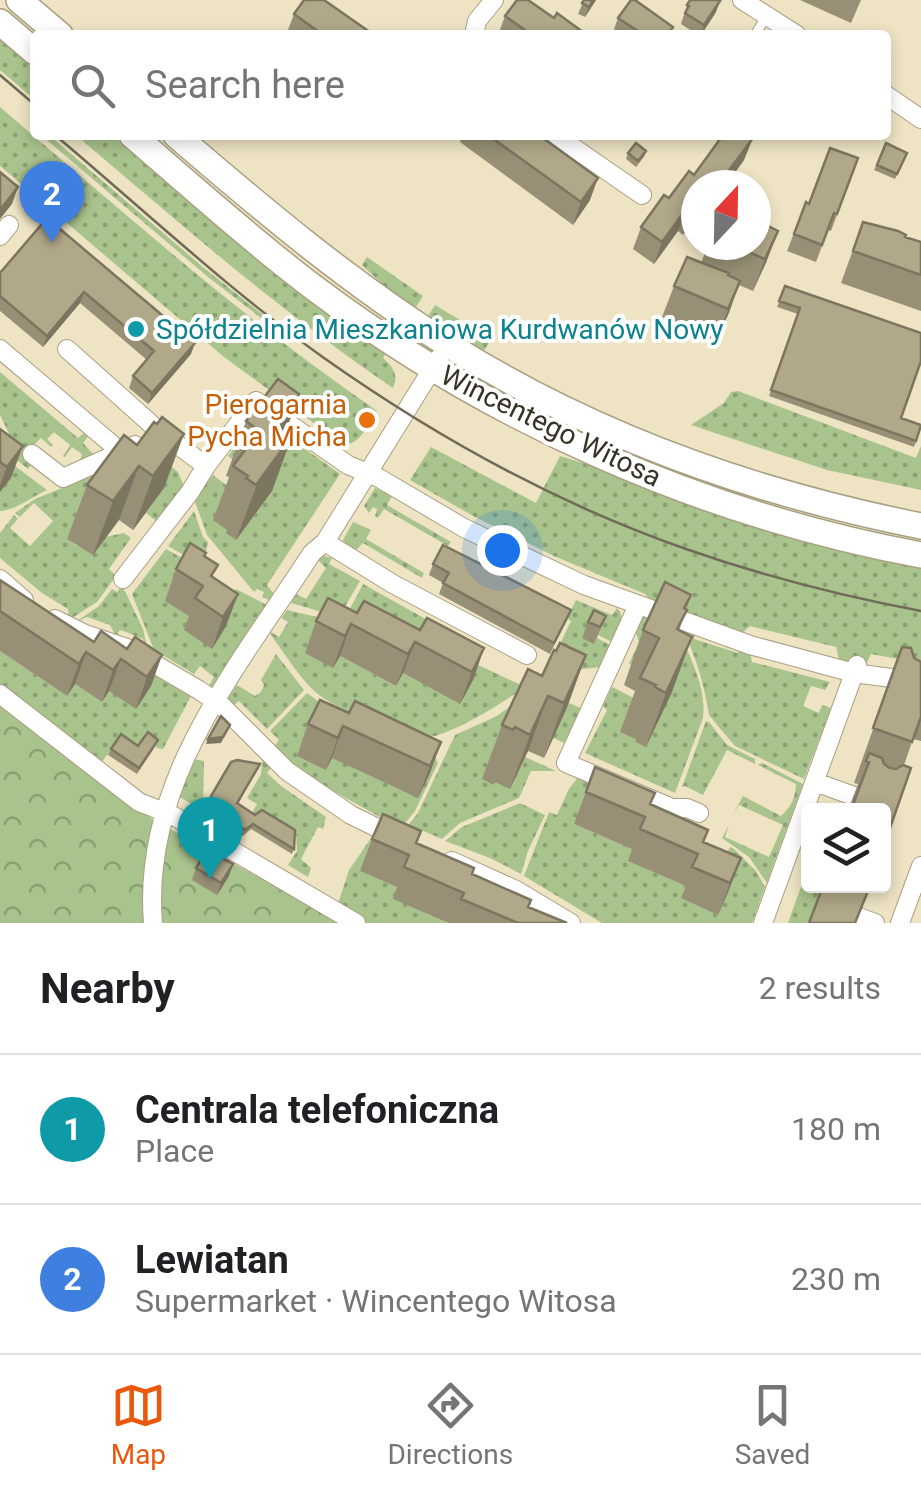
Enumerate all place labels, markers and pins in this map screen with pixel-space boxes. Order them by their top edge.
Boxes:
pin: 2 [20,160,84,243]
place label: Spółdzielnia Mieszkaniowa Kurdwanów Nowy [156,313,723,346]
marker: Spółdzielnia Mieszkaniowa Kurdwanów Nowy [125,318,147,340]
place label: Pierogarnia Pycha Micha [187,388,347,453]
marker: Pierogarnia Pycha Micha [356,409,378,431]
pin: 1 [178,796,242,879]

